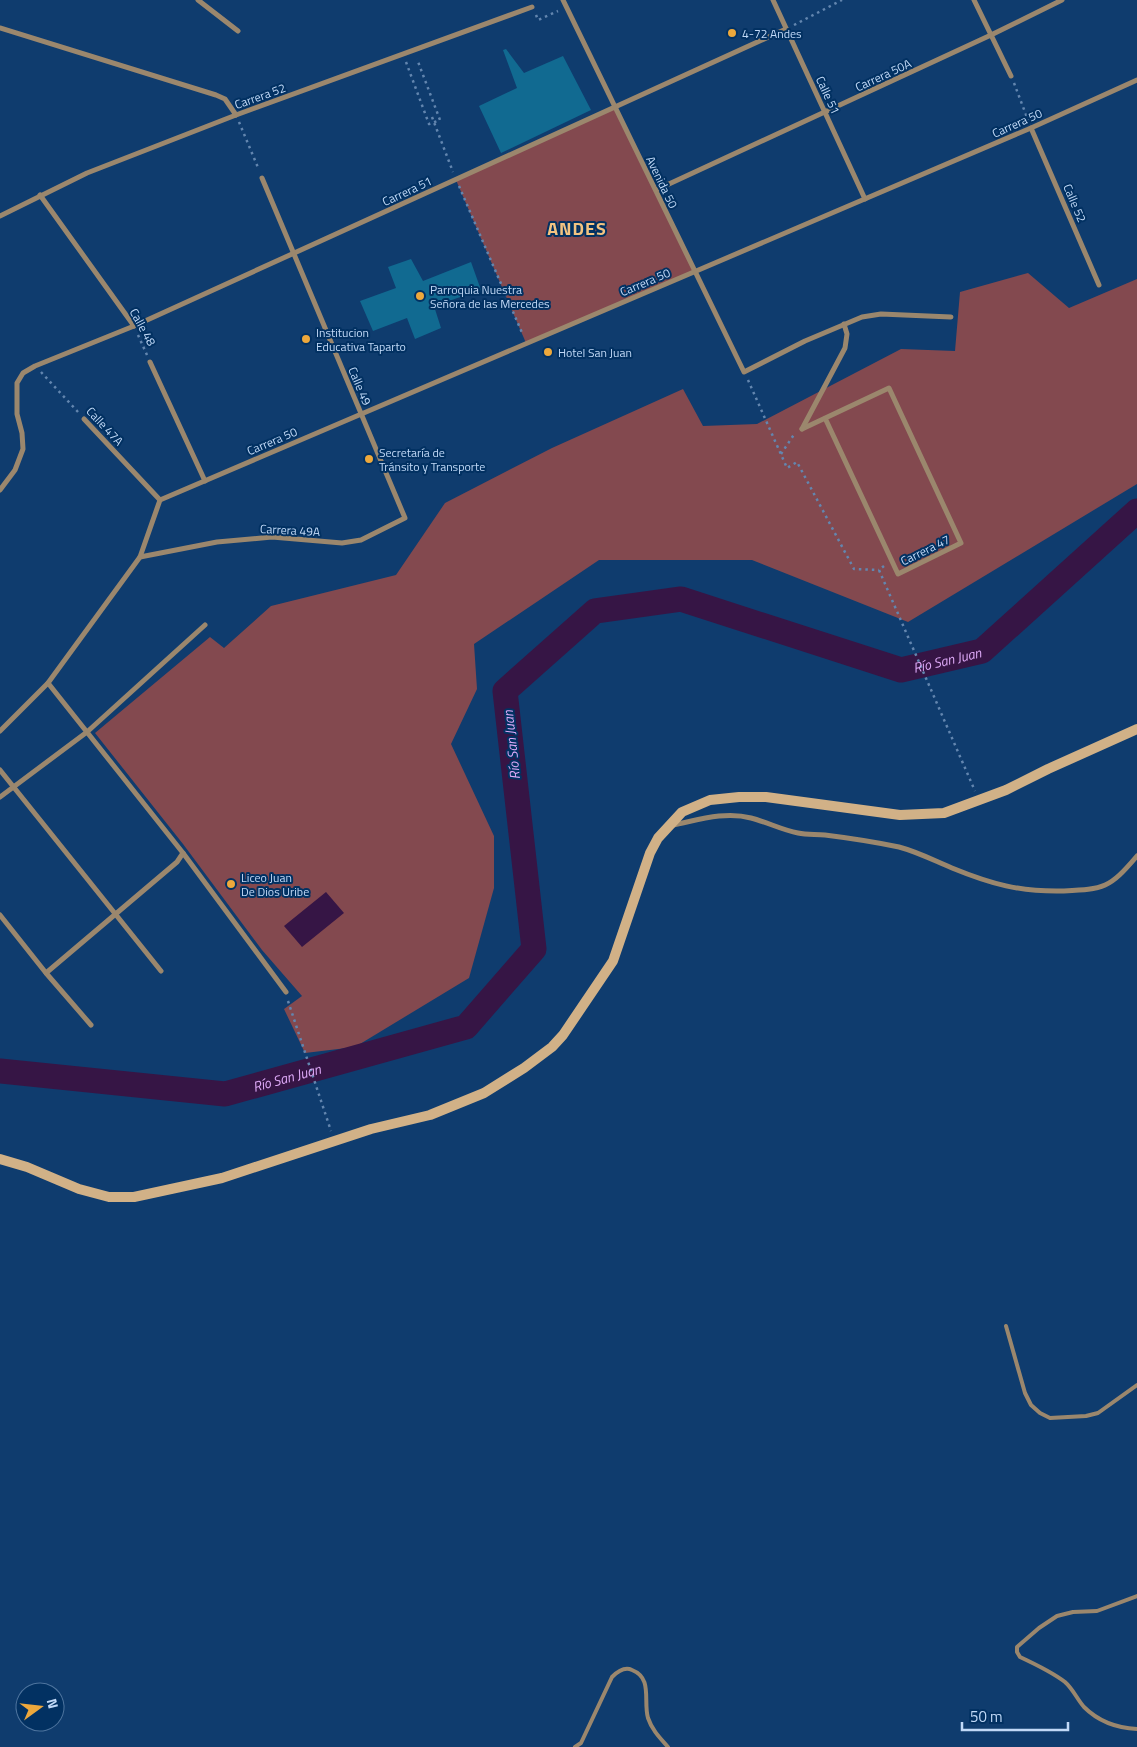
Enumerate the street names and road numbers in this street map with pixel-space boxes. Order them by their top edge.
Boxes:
street label: Carrera 50A [852,54,914,96]
street label: Calle 51 [811,73,845,117]
street label: Carrera 52 [232,78,288,114]
street label: Carrera 50 [989,103,1045,142]
street label: Avenida 50 [641,153,683,212]
street label: Carrera 51 [379,171,435,211]
street label: Calle 52 [1058,181,1092,225]
street label: Carrera 50 [617,263,673,301]
street label: Calle 48 [125,305,161,349]
street label: Calle 49 [343,364,377,408]
street label: Calle 47A [82,402,128,450]
street label: Carrera 50 [244,422,300,460]
street label: Carrera 49A [259,519,321,541]
street label: Carrera 47 [897,530,953,570]

